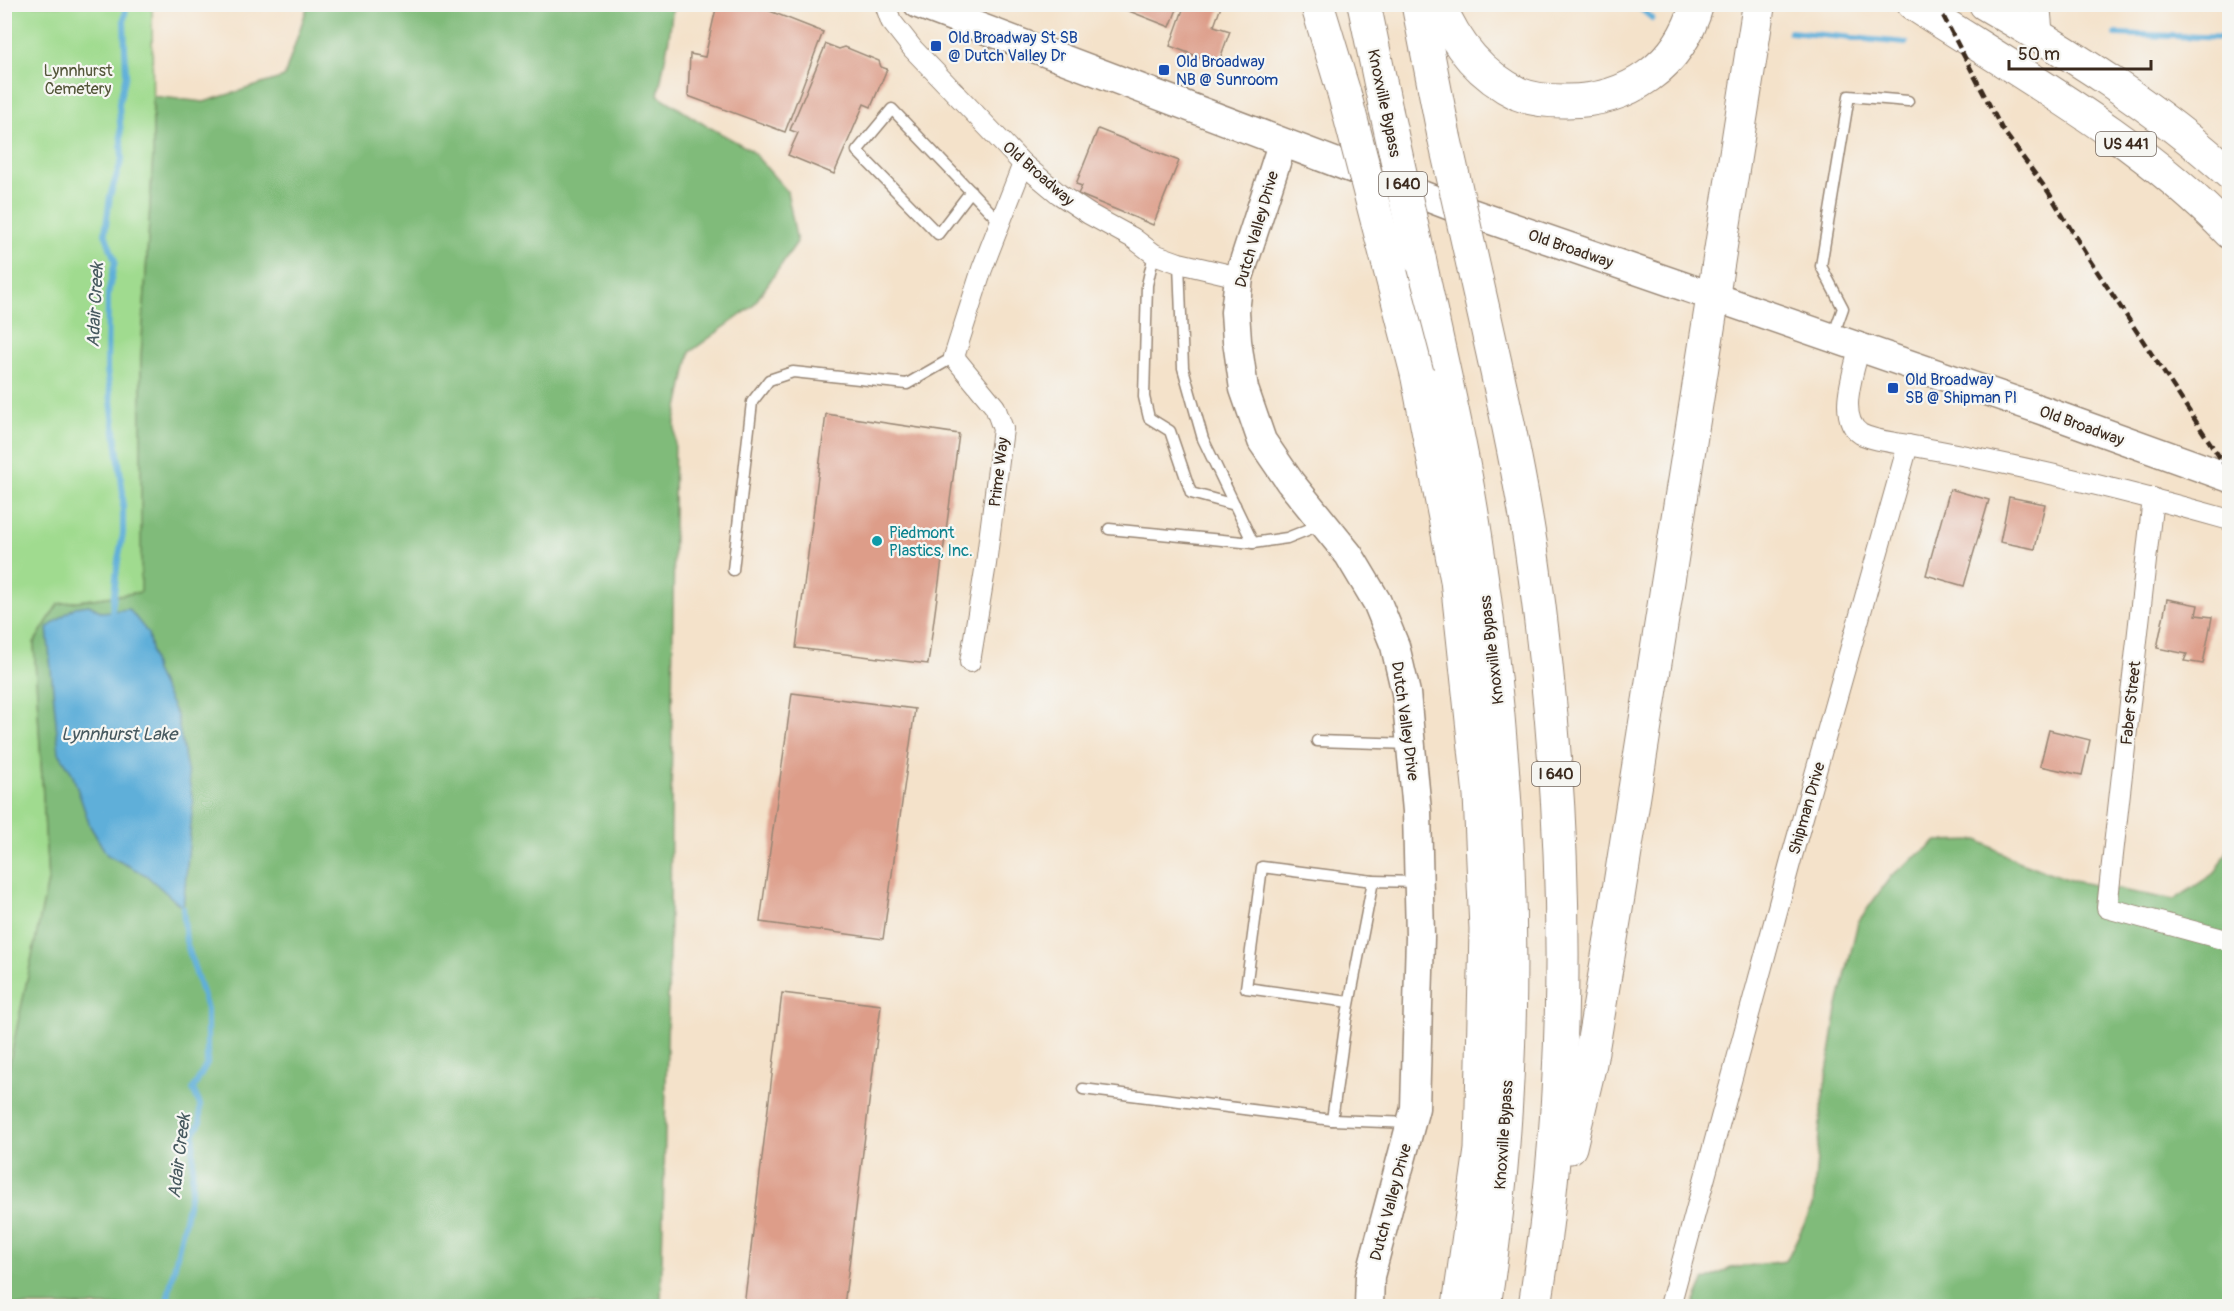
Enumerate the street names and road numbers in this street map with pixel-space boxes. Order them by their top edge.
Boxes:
street label: Knoxville Bypass [1363,47,1405,159]
road number: US 441 [2096,132,2156,156]
street label: Old Broadway [998,137,1078,210]
street label: Dutch Valley Drive [1231,169,1283,290]
road number: I 640 [1379,172,1427,196]
street label: Old Broadway [1525,225,1616,273]
street label: Old Broadway [2037,401,2127,451]
street label: Prime Way [985,436,1013,508]
street label: Knoxville Bypass [1475,594,1509,706]
street label: Dutch Valley Drive [1387,660,1423,782]
street label: Faber Street [2117,660,2145,746]
street label: Shipman Drive [1784,760,1830,857]
road number: I 640 [1532,762,1580,786]
street label: Knoxville Bypass [1490,1080,1518,1190]
street label: Dutch Valley Drive [1366,1141,1416,1263]

